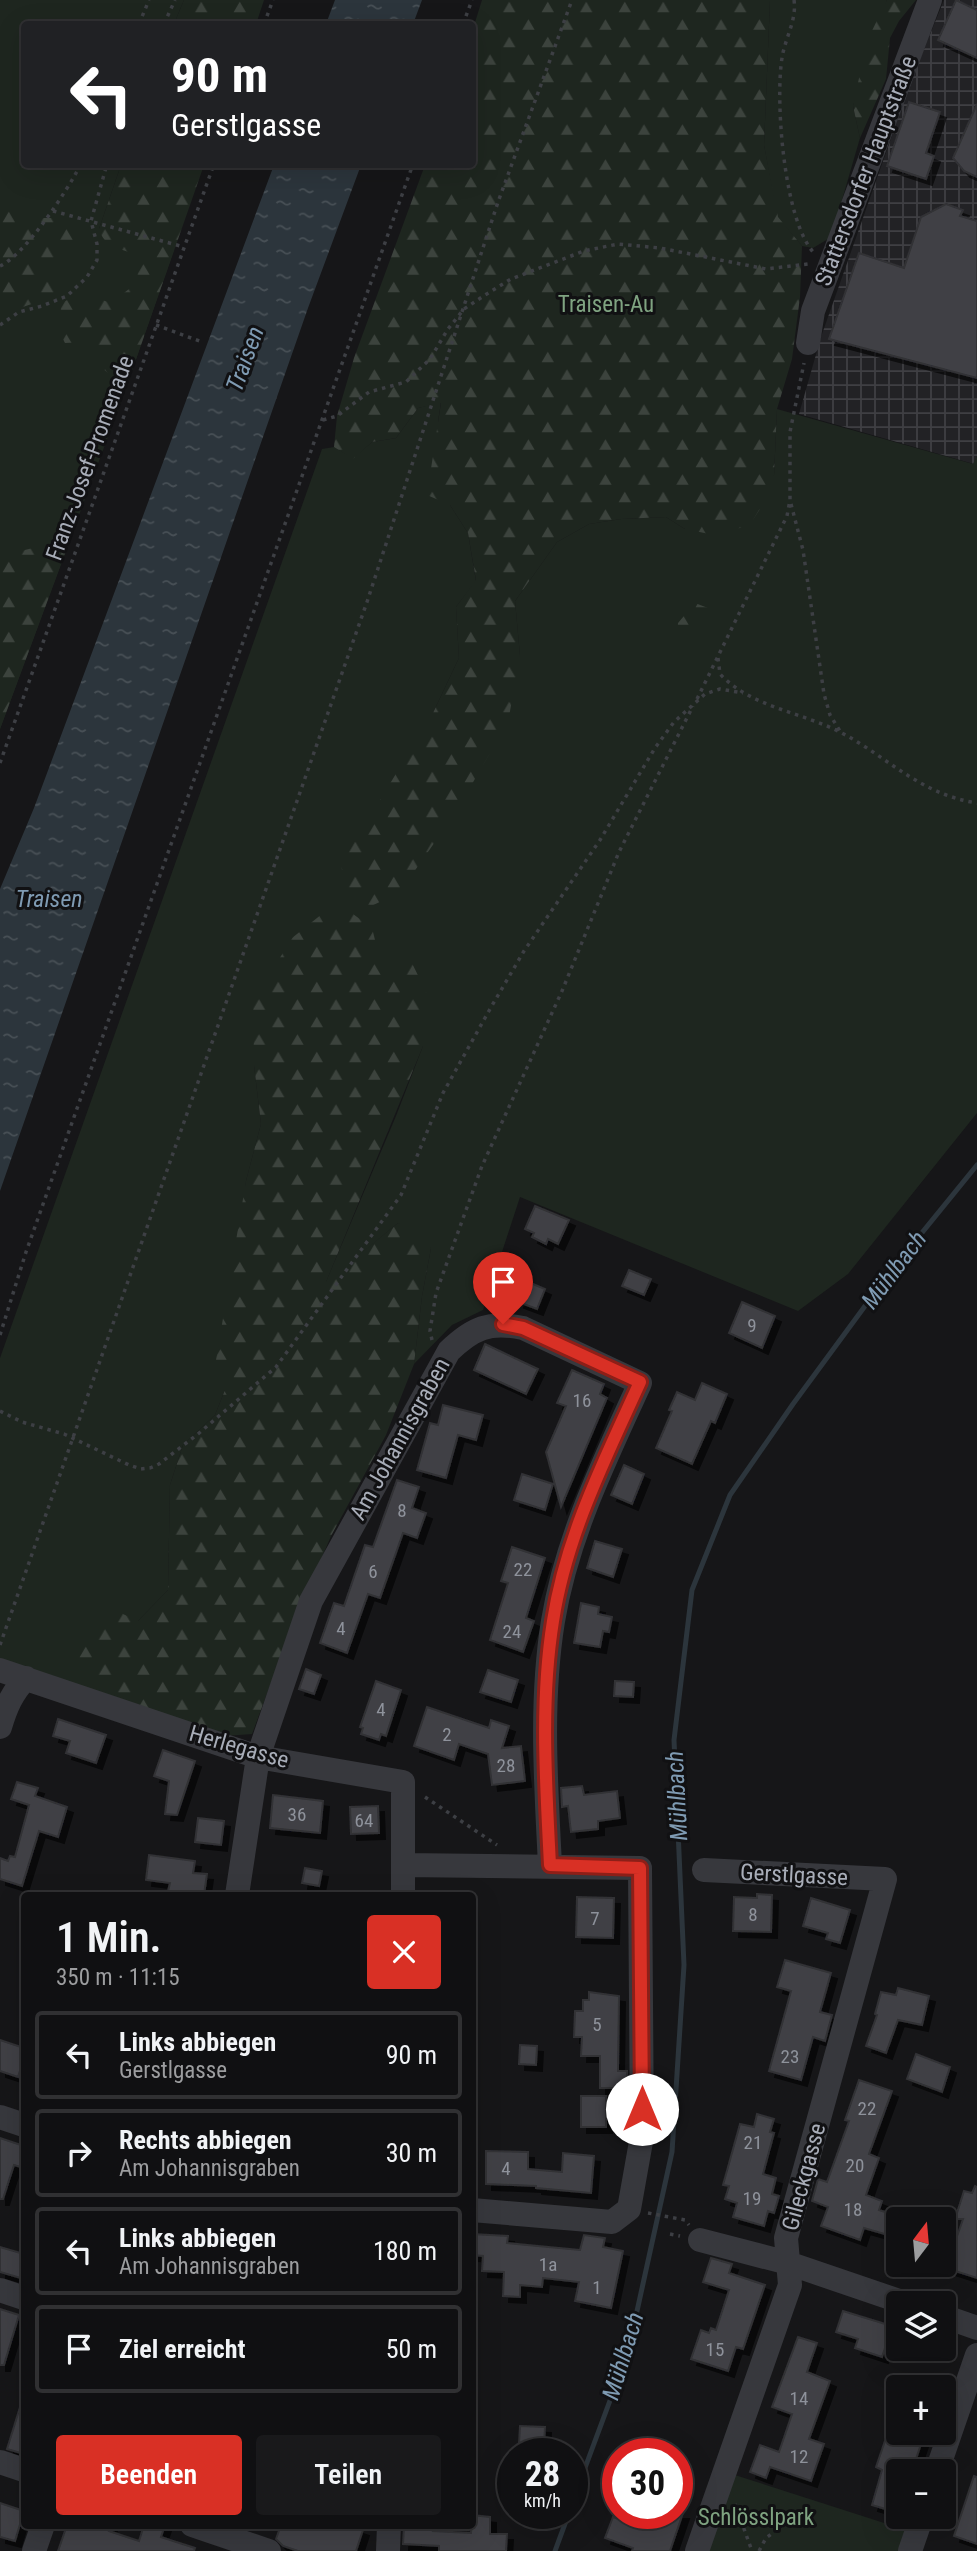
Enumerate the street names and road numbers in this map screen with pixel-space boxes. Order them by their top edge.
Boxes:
street label: Stattersdorfer Hauptstraße [810,52,922,290]
street label: Franz-Josef-Promenade [40,352,140,564]
street label: Am Johannisgraben [344,1353,456,1525]
street label: Herlegasse [186,1720,292,1774]
street label: Gerstlgasse [739,1859,849,1891]
street label: Gileckgasse [777,2120,831,2234]

